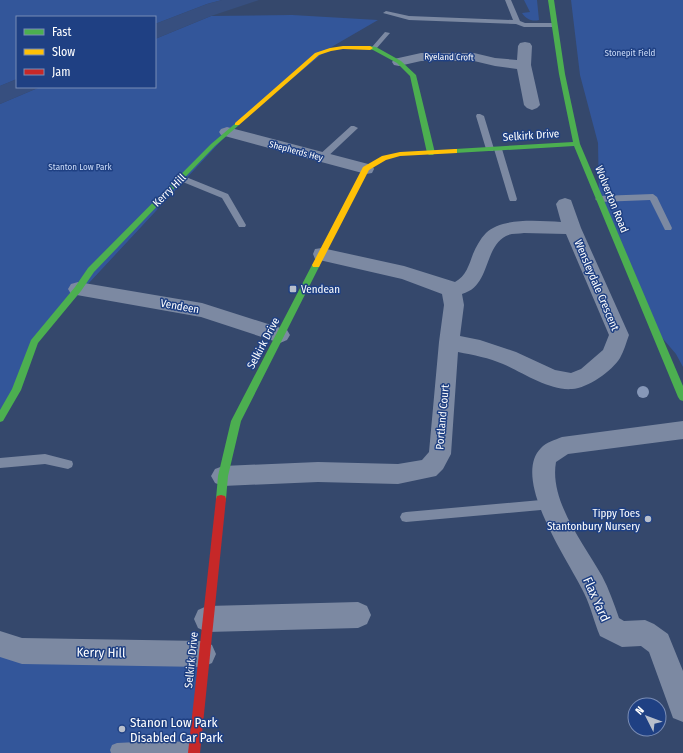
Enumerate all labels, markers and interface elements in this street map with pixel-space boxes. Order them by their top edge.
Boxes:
legend [16,16,156,88]
text: Fast [52,25,71,39]
text: Slow [52,45,75,59]
park label: Stonepit Field [605,48,656,58]
street label: Ryeland Croft [424,52,474,62]
text: Jam [52,65,70,79]
street label: Selkirk Drive [502,127,560,144]
street label: Shepherds Hey [268,139,324,163]
park label: Stanton Low Park [48,162,113,172]
street label: Wolverton Road [592,164,631,235]
street label: Kerry Hill [150,171,189,210]
street label: Wensleydale Crescent [571,238,622,333]
place label: Vendean [301,283,340,296]
marker: Vendean [288,284,298,294]
street label: Vendeen [160,297,200,316]
street label: Selkirk Drive [244,315,282,371]
street label: Portland Court [433,384,452,450]
place label: Tippy Toes Stantonbury Nursery [547,507,640,533]
marker: Tippy Toes Stantonbury Nursery [643,514,653,524]
street label: Flax Yard [580,575,613,624]
street label: Selkirk Drive [182,631,201,689]
street label: Kerry Hill [76,645,126,660]
north arrow [627,697,667,737]
text: N [633,704,647,717]
place label: Stanon Low Park Disabled Car Park [130,715,224,745]
marker: Stanon Low Park Disabled Car Park [117,724,127,734]

